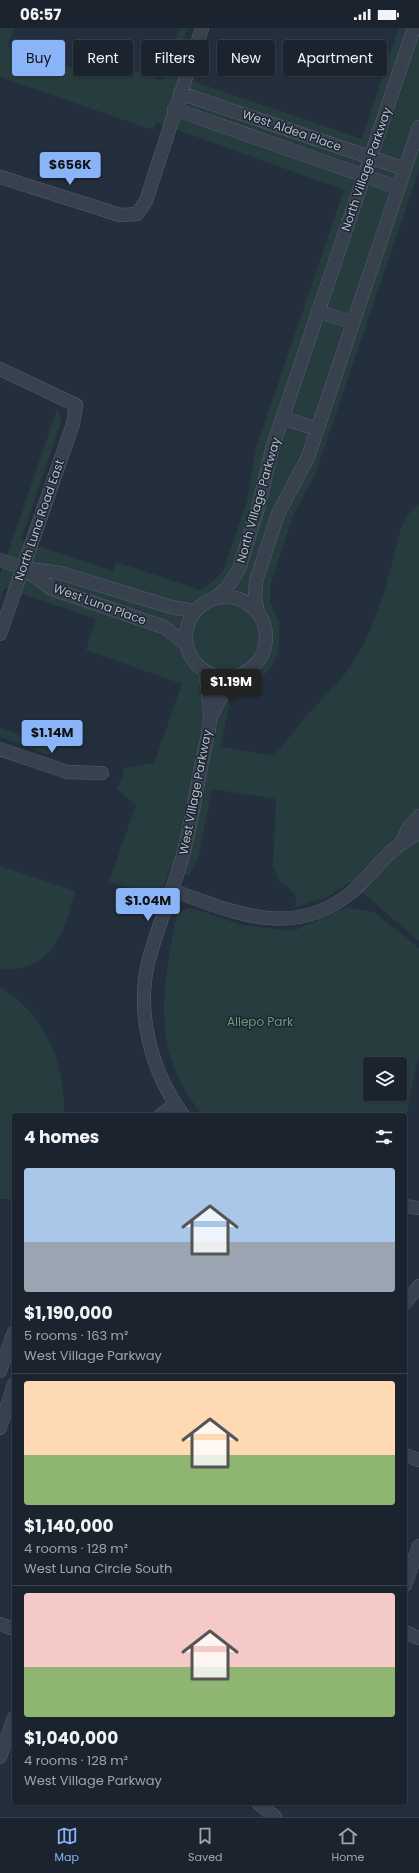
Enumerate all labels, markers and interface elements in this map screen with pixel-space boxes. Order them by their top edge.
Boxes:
text: 06:57 [20,4,61,25]
chip: Buy [12,40,65,76]
chip: Rent [73,40,133,76]
chip: Filters [141,40,209,76]
chip: New [217,40,275,76]
chip: Apartment [283,40,387,76]
street label: North Village Parkway [337,104,395,233]
street label: West Aldea Place [240,105,344,155]
pin: $656K [42,152,98,186]
text: $656K [49,155,91,174]
street label: North Village Parkway [232,435,284,565]
street label: North Luna Road East [10,457,68,583]
street label: West Luna Place [51,579,149,629]
pin: $1.19M [198,669,264,703]
text: $1.19M [210,672,252,691]
pin: $1.14M [19,720,85,754]
text: $1.14M [31,723,73,742]
street label: West Village Parkway [175,728,216,856]
pin: $1.04M [115,888,181,922]
text: $1.04M [125,891,171,910]
park label: Allepo Park [227,1013,294,1030]
map controls [363,1057,407,1101]
button: layers [363,1057,407,1101]
text: 4 homes [24,1125,99,1149]
icon: filters [373,1126,395,1148]
icon: home [174,1194,246,1266]
text: $1,190,000 [24,1301,113,1325]
text: 5 rooms · 163 m² [24,1326,128,1345]
text: West Village Parkway [24,1346,162,1365]
icon: home [174,1407,246,1479]
text: $1,140,000 [24,1514,114,1538]
text: 4 rooms · 128 m² [24,1539,128,1558]
text: West Luna Circle South [24,1559,172,1578]
icon: home [174,1619,246,1691]
text: $1,040,000 [24,1726,118,1750]
text: 4 rooms · 128 m² [24,1751,128,1770]
text: West Village Parkway [24,1771,162,1790]
tab: Map [55,1825,79,1866]
tab: Saved [188,1825,222,1866]
tab: Home [332,1825,364,1866]

